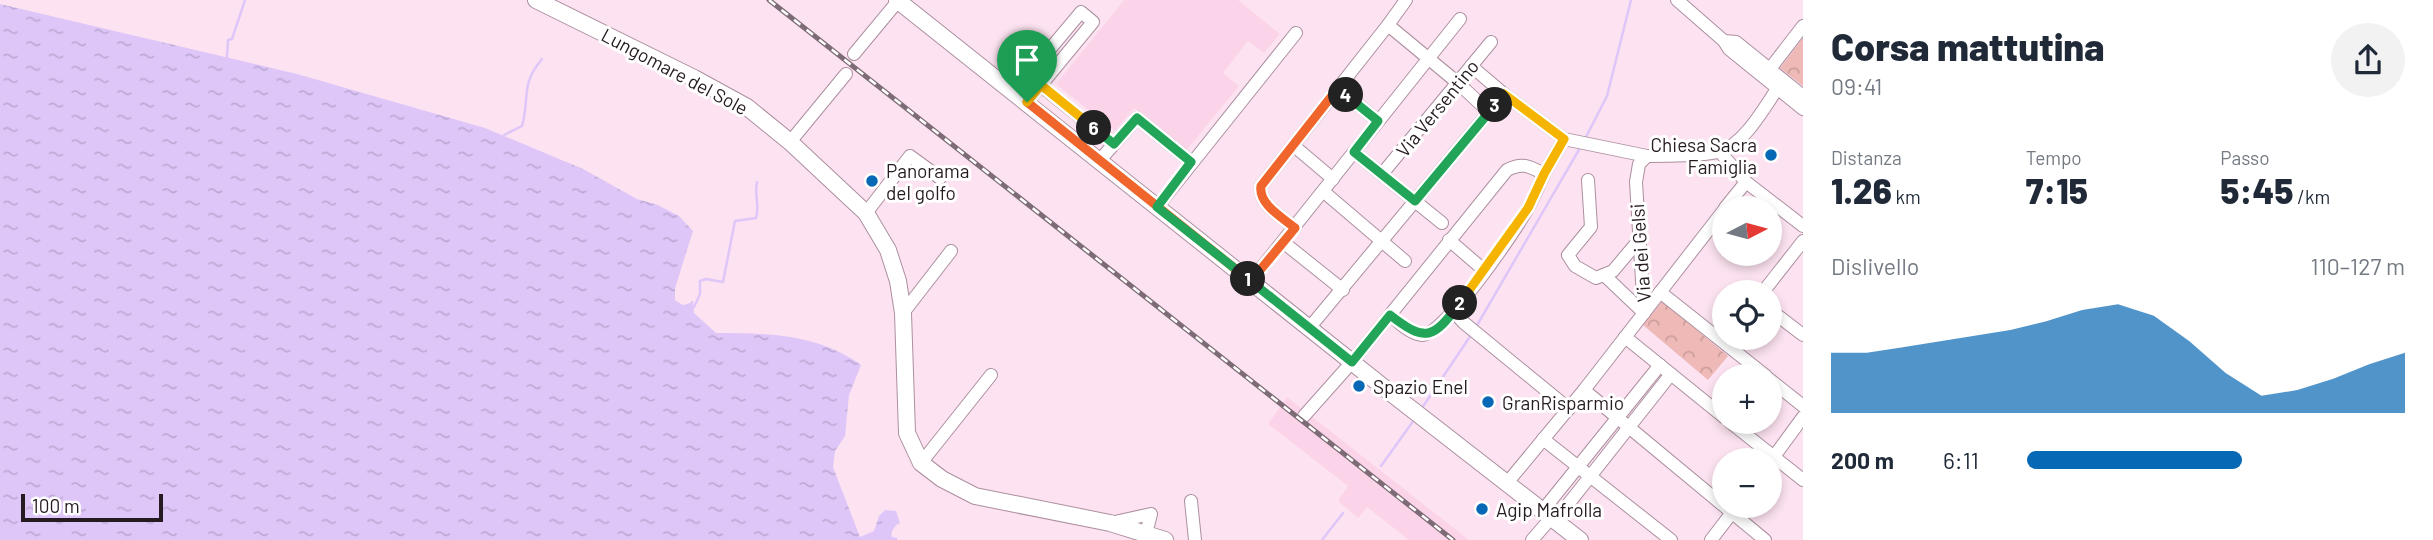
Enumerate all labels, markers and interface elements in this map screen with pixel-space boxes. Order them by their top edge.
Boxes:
street label: Lungomare del Sole [598,23,752,119]
text: Corsa mattutina [1831,23,2105,69]
button: share [2331,23,2405,97]
pin [997,30,1057,102]
icon: arrive [1008,41,1046,79]
street label: Via Versentino [1391,55,1483,161]
text: 09:41 [1831,72,1882,100]
pin: 4 [1328,78,1364,112]
text: 4 [1340,83,1351,106]
pin: 3 [1478,88,1512,122]
text: 3 [1489,93,1500,116]
pin: 6 [1076,110,1112,146]
text: 6 [1088,116,1099,139]
place label: Chiesa Sacra Famiglia [1651,133,1757,178]
text: Distanza [1831,146,1902,169]
text: Tempo [2026,146,2082,169]
text: Passo [2220,146,2270,169]
marker: Chiesa Sacra Famiglia [1763,147,1779,163]
place label: Panorama del golfo [886,159,969,204]
text: 1.26 [1831,169,1892,211]
text: 7:15 [2026,169,2088,211]
text: 5:45 [2220,169,2294,211]
marker: Panorama del golfo [864,173,880,189]
text: km [1892,185,1921,208]
text: /km [2294,185,2330,208]
north arrow [1712,196,1782,266]
map controls [1712,196,1782,518]
street label: Via dei Gelsi [1625,203,1655,303]
text: Dislivello [1831,252,1919,280]
text: 110–127 m [2311,252,2405,280]
pin: 1 [1230,262,1266,296]
text: 1 [1244,267,1251,290]
button: locate [1712,280,1782,350]
pin: 2 [1442,286,1478,320]
text: 2 [1454,291,1465,314]
button: + [1712,364,1782,434]
place label: Spazio Enel [1373,375,1468,398]
marker: Spazio Enel [1351,378,1367,394]
place label: GranRisparmio [1502,391,1624,414]
marker: GranRisparmio [1480,394,1496,410]
text: 200 m [1831,446,1894,474]
text: 6:11 [1943,446,1979,474]
button: − [1712,448,1782,518]
scale bar [21,491,163,523]
text: 100 m [32,494,80,517]
place label: Agip Mafrolla [1496,498,1602,521]
marker: Agip Mafrolla [1474,501,1490,517]

